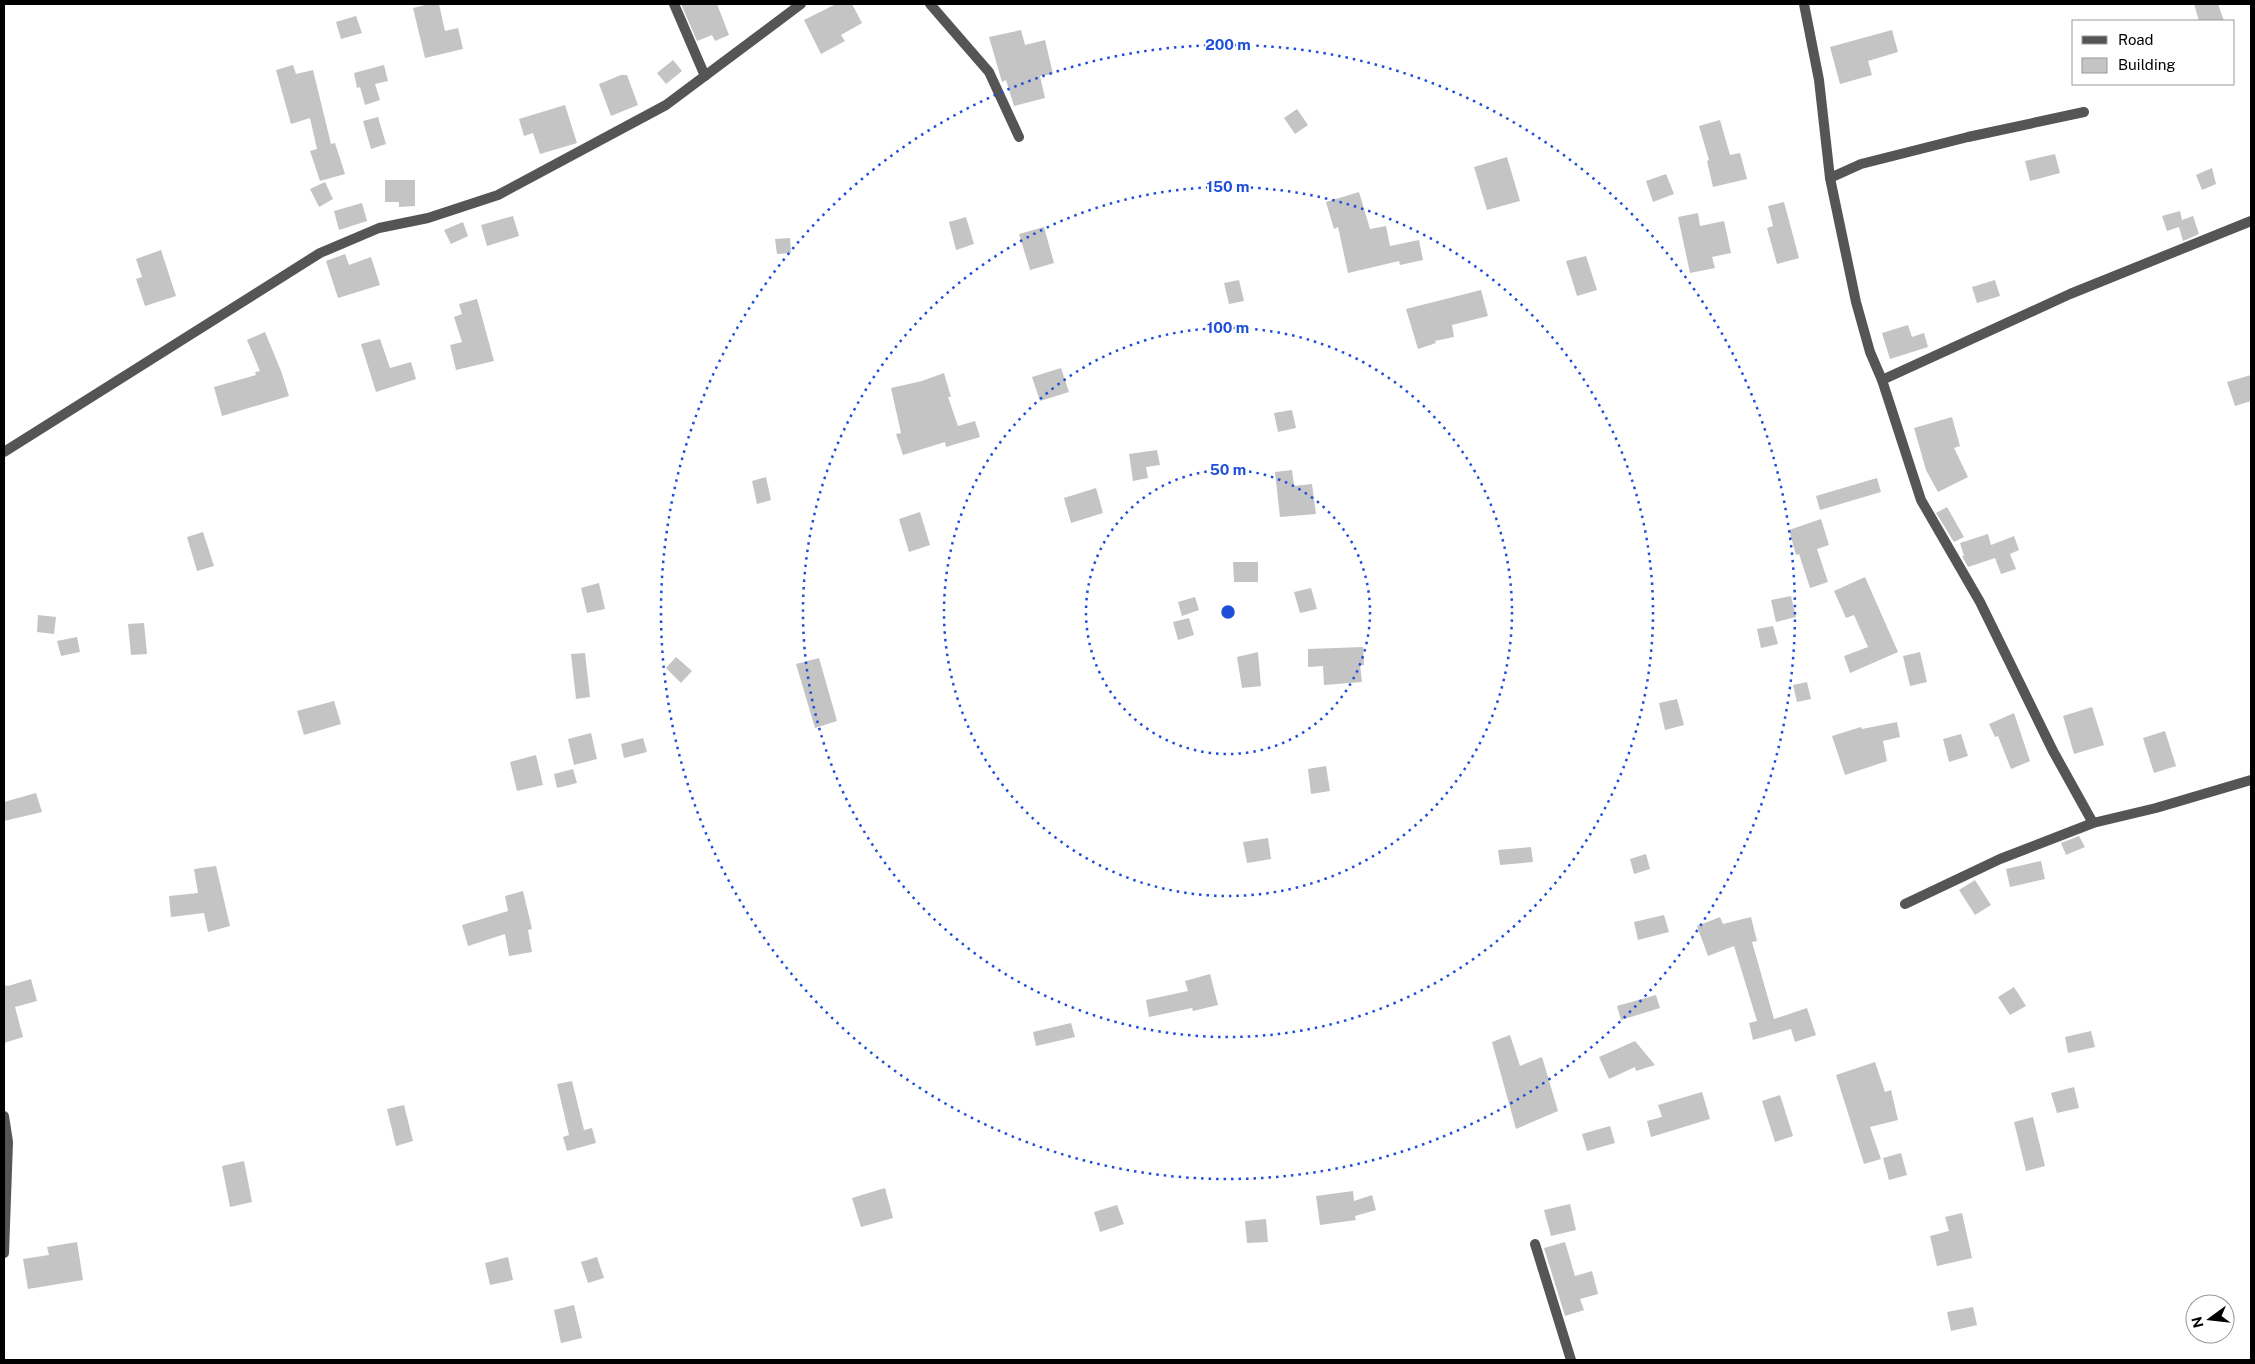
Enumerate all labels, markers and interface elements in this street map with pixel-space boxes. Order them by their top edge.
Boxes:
legend [2072,20,2235,85]
text: Road [2118,31,2154,48]
text: 200 m [1205,36,1251,53]
text: Building [2118,56,2176,73]
text: 150 m [1206,178,1250,195]
text: 100 m [1207,319,1249,336]
text: 50 m [1210,461,1246,478]
centre of rings [1219,603,1237,621]
north arrow [2185,1294,2235,1344]
text: N [2188,1315,2207,1330]

